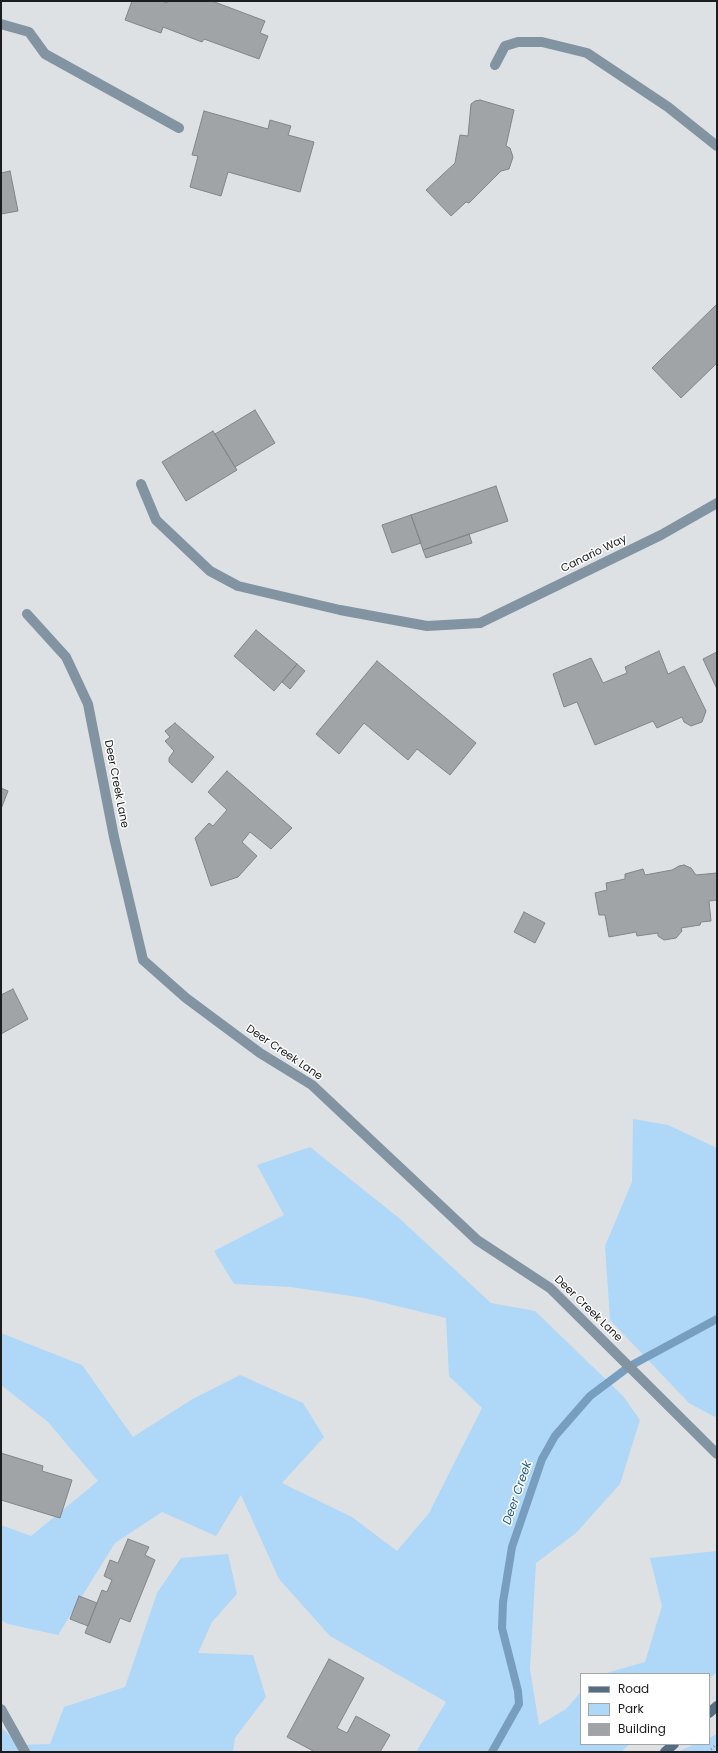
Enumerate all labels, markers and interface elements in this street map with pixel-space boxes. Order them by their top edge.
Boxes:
street label: Canario Way [559,532,629,576]
street label: Deer Creek Lane [101,739,131,829]
street label: Deer Creek Lane [243,1023,325,1083]
street label: Deer Creek Lane [551,1273,625,1345]
water label: Deer Creek [500,1459,536,1527]
legend [580,1673,710,1745]
text: Road [618,1680,649,1697]
text: Park [618,1700,644,1717]
text: Building [618,1720,666,1737]

